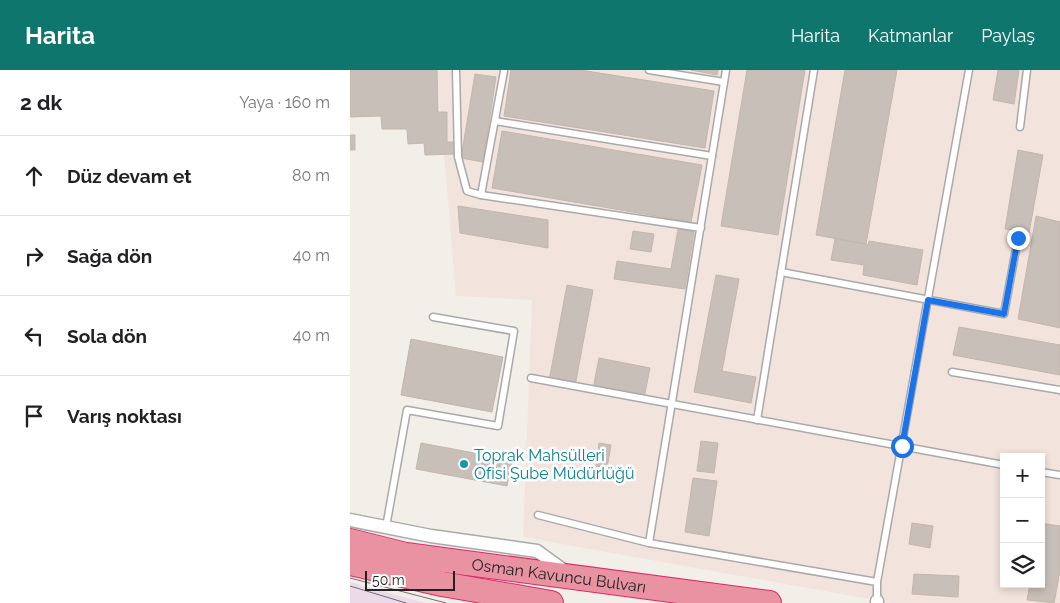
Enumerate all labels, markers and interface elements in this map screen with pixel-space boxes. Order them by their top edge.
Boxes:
text: Harita [25,21,95,50]
text: Harita [791,25,840,46]
text: Katmanlar [868,25,953,46]
text: Paylaş [981,25,1035,46]
text: 2 dk [20,90,62,115]
text: Yaya · 160 m [239,93,330,112]
icon: ahead [20,162,48,190]
text: Düz devam et [67,165,192,187]
text: 80 m [292,166,330,185]
route end [1007,227,1030,250]
icon: right [20,242,48,270]
text: Sağa dön [67,245,152,267]
text: 40 m [293,246,330,265]
icon: left [20,322,48,350]
text: Sola dön [67,325,147,347]
text: 40 m [293,326,330,345]
icon: arrive [20,402,48,430]
text: Varış noktası [67,405,182,427]
route start [891,435,914,458]
place label: Toprak Mahsülleri Ofisi Şube Müdürlüğü [474,446,635,483]
map controls [1000,453,1045,588]
button: + [1000,453,1045,498]
marker: Toprak Mahsülleri Ofisi Şube Müdürlüğü [458,458,470,470]
button: − [1000,498,1045,543]
button: layers [1000,543,1045,588]
street label: Osman Kavuncu Bulvarı [471,555,647,597]
scale bar [365,568,455,591]
text: 50 m [372,572,405,588]

